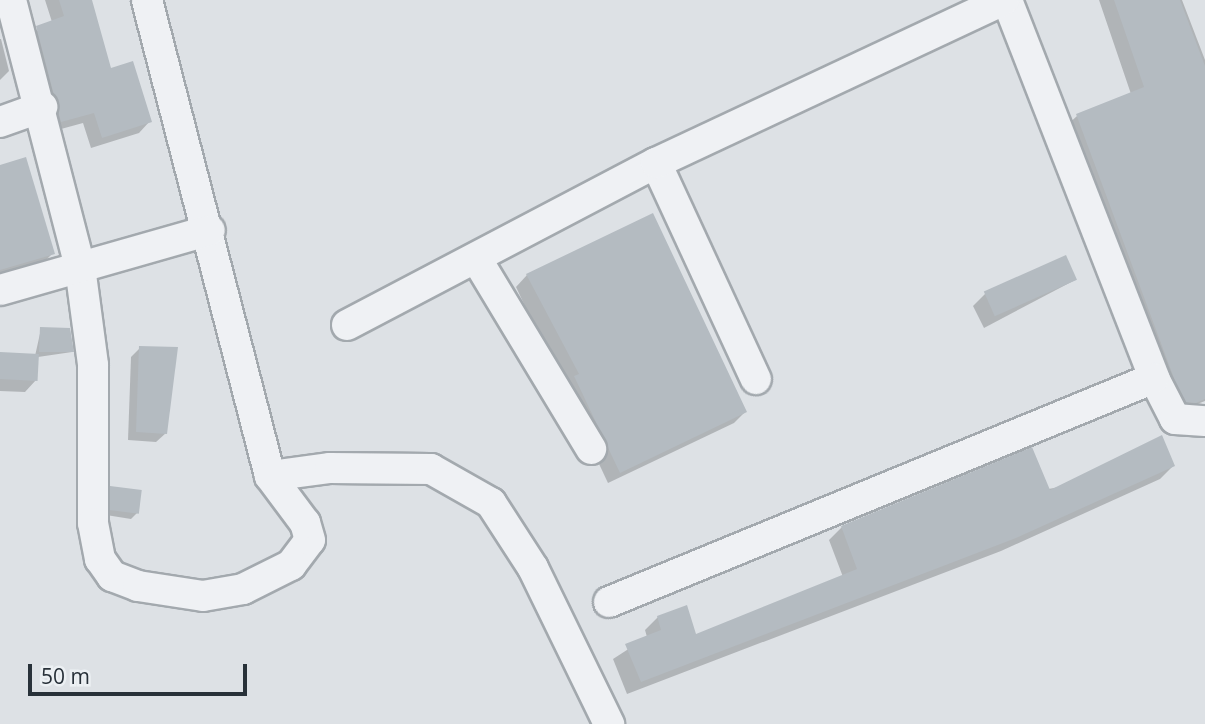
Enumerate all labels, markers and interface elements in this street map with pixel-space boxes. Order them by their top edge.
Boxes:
scale bar [32,650,250,694]
text: 50 m [41,662,90,690]

